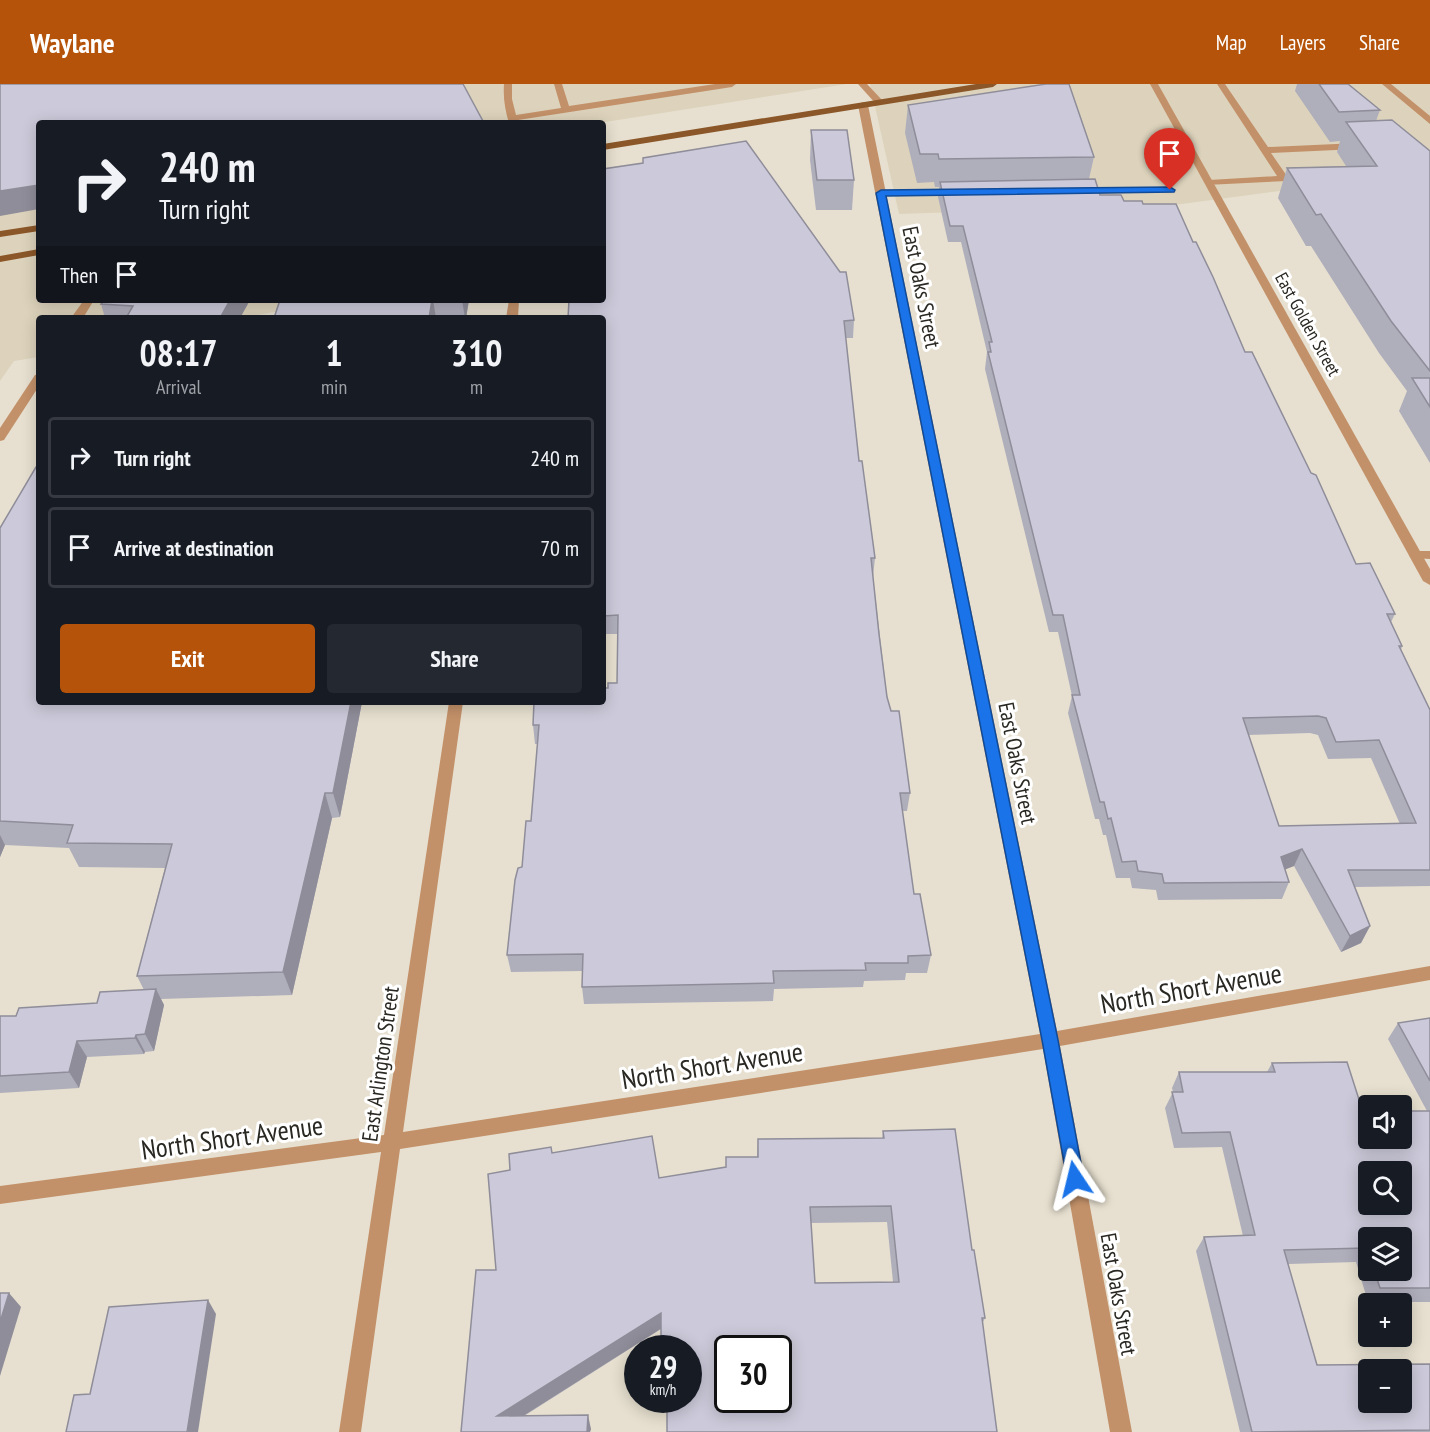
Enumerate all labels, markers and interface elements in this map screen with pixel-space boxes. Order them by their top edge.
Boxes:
text: Waylane [30,24,115,61]
text: Map [1216,29,1247,56]
text: Layers [1280,29,1326,56]
text: Share [1359,29,1400,56]
pin [1144,128,1195,190]
icon: arrive [1153,137,1186,170]
text: 240 m [159,139,256,194]
icon: right [60,144,138,222]
text: Turn right [159,192,250,226]
street label: East Oaks Street [896,224,948,350]
icon: arrive [110,258,143,291]
text: Then [60,261,98,289]
street label: East Golden Street [1270,268,1346,380]
text: 08:17 [140,329,217,376]
text: 1 [325,329,343,376]
text: 310 [451,329,502,376]
text: Arrival [156,374,201,400]
text: min [321,374,347,400]
text: m [470,374,483,400]
icon: right [63,441,96,474]
text: Turn right [114,444,191,472]
text: 240 m [530,444,579,472]
icon: arrive [63,531,96,564]
text: Arrive at destination [114,534,274,562]
text: 70 m [540,534,579,562]
button: Exit [60,624,315,693]
button: Share [327,624,582,693]
street label: East Oaks Street [992,700,1044,826]
street label: North Short Avenue [1098,955,1284,1021]
street label: East Arlington Street [355,985,405,1143]
street label: North Short Avenue [619,1034,805,1096]
map controls [1358,1095,1412,1413]
button: sound [1358,1095,1412,1149]
street label: North Short Avenue [139,1107,325,1167]
position arrow [1043,1147,1107,1211]
button: search [1358,1161,1412,1215]
button: layers [1358,1227,1412,1281]
street label: East Oaks Street [1094,1231,1144,1357]
button: + [1358,1293,1412,1347]
speed limit sign: 30 [714,1335,792,1413]
text: 29 [649,1347,677,1386]
button: − [1358,1359,1412,1413]
text: km/h [650,1380,676,1399]

